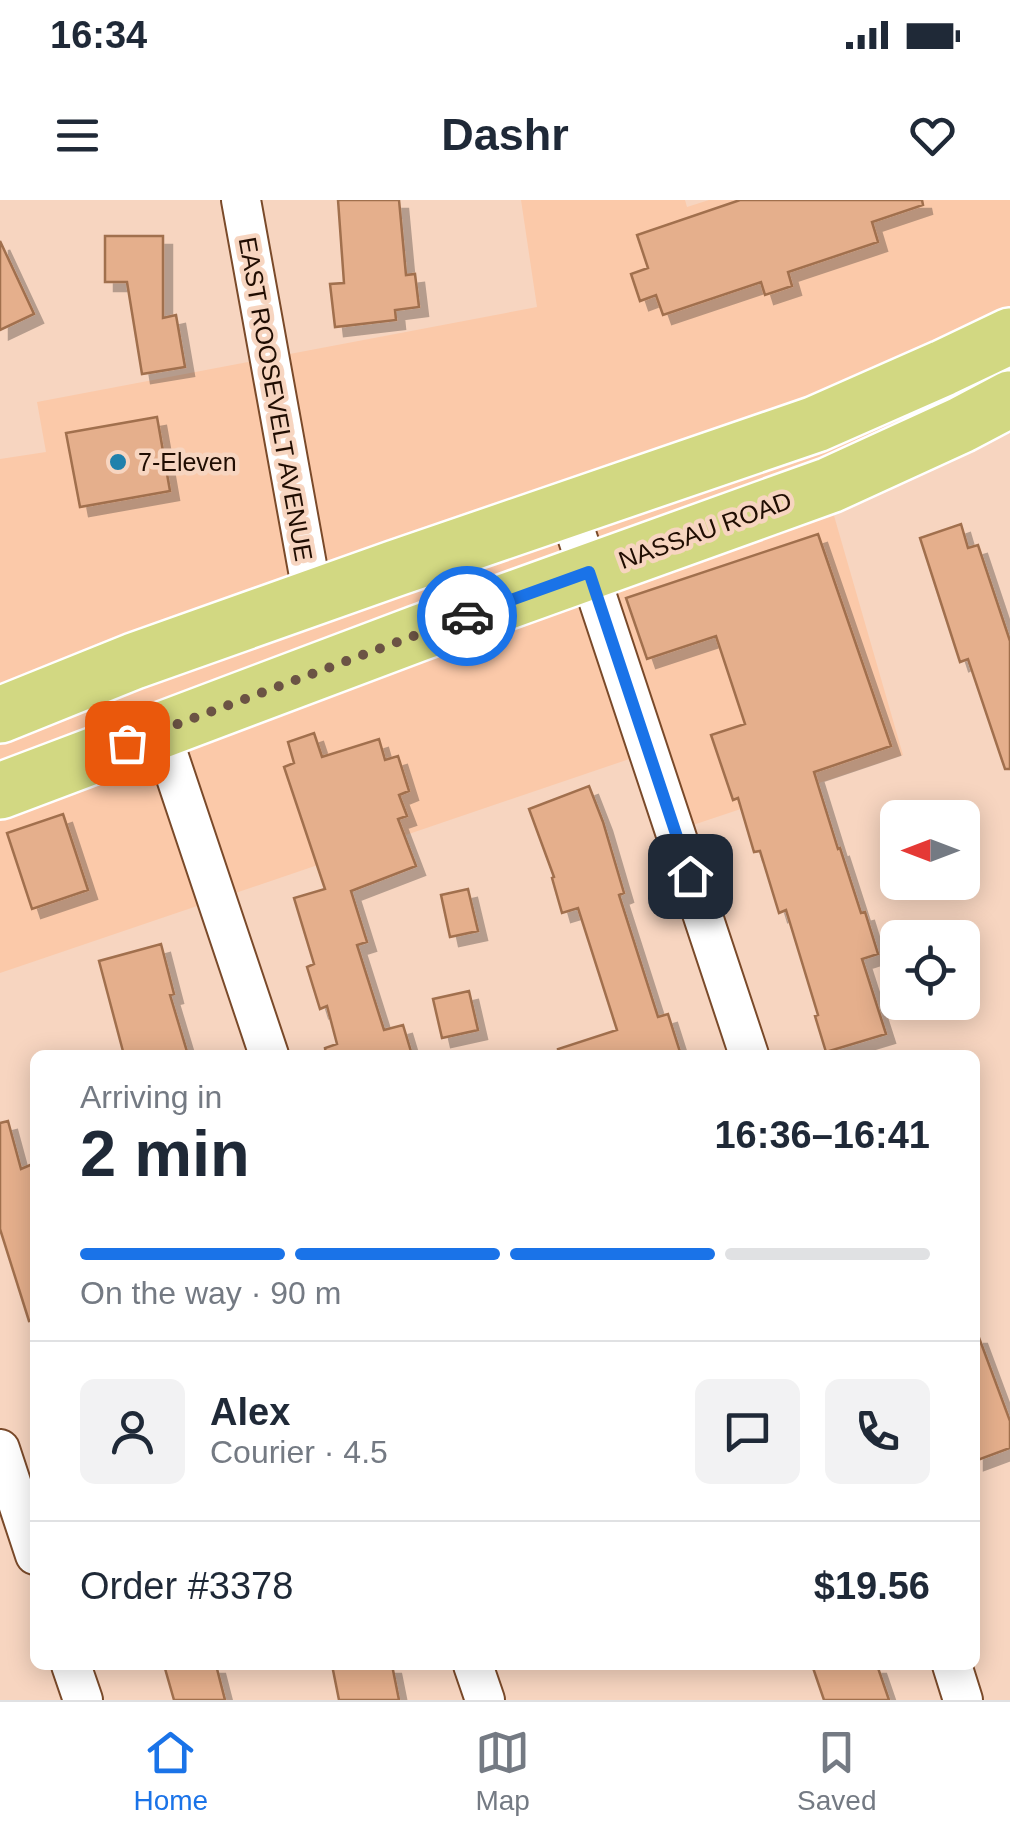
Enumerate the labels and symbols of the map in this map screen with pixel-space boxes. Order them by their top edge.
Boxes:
street label: EAST ROOSEVELT AVENUE [234,235,318,563]
place label: 7-Eleven [138,448,237,476]
marker: 7-Eleven [107,451,129,473]
street label: NASSAU ROAD [615,486,795,574]
courier [417,566,517,666]
pin [85,701,170,786]
north arrow [880,800,980,900]
pin [648,834,733,919]

